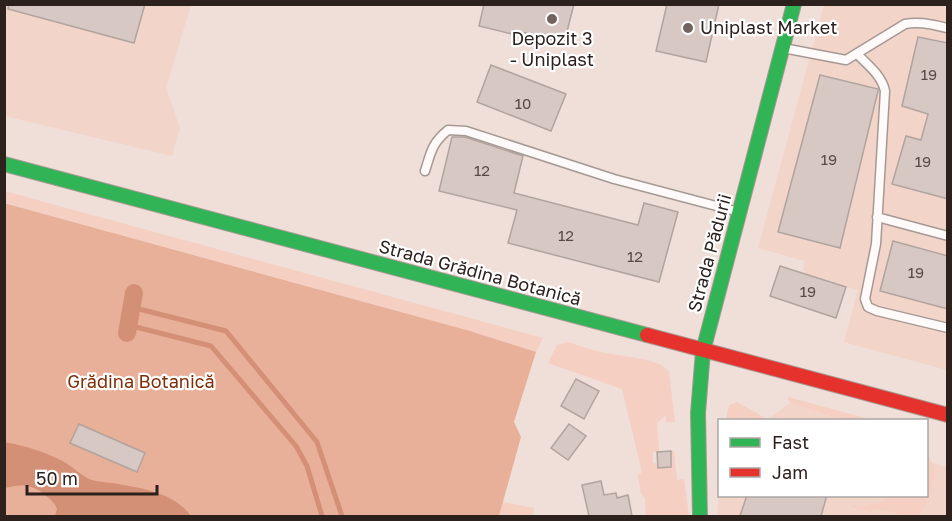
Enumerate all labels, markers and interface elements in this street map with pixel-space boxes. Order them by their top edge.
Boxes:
marker: Depozit 3 - Uniplast [545,12,559,26]
place label: Uniplast Market [700,16,837,38]
marker: Uniplast Market [681,21,695,35]
place label: Depozit 3 - Uniplast [510,27,594,70]
house number: 19 [921,65,937,83]
house number: 10 [515,94,531,112]
house number: 19 [821,150,837,168]
house number: 19 [915,152,931,170]
house number: 12 [474,161,490,179]
street label: Strada Pădurii [683,191,735,314]
house number: 12 [558,226,574,244]
street label: Strada Grădina Botanică [377,234,584,310]
house number: 12 [627,247,643,265]
house number: 19 [908,263,924,281]
house number: 19 [800,282,816,300]
park label: Grădina Botanică [67,370,215,392]
legend [718,419,928,497]
text: Fast [772,431,809,453]
scale bar [27,458,158,496]
text: Jam [772,461,808,483]
text: 50 m [36,467,78,489]

